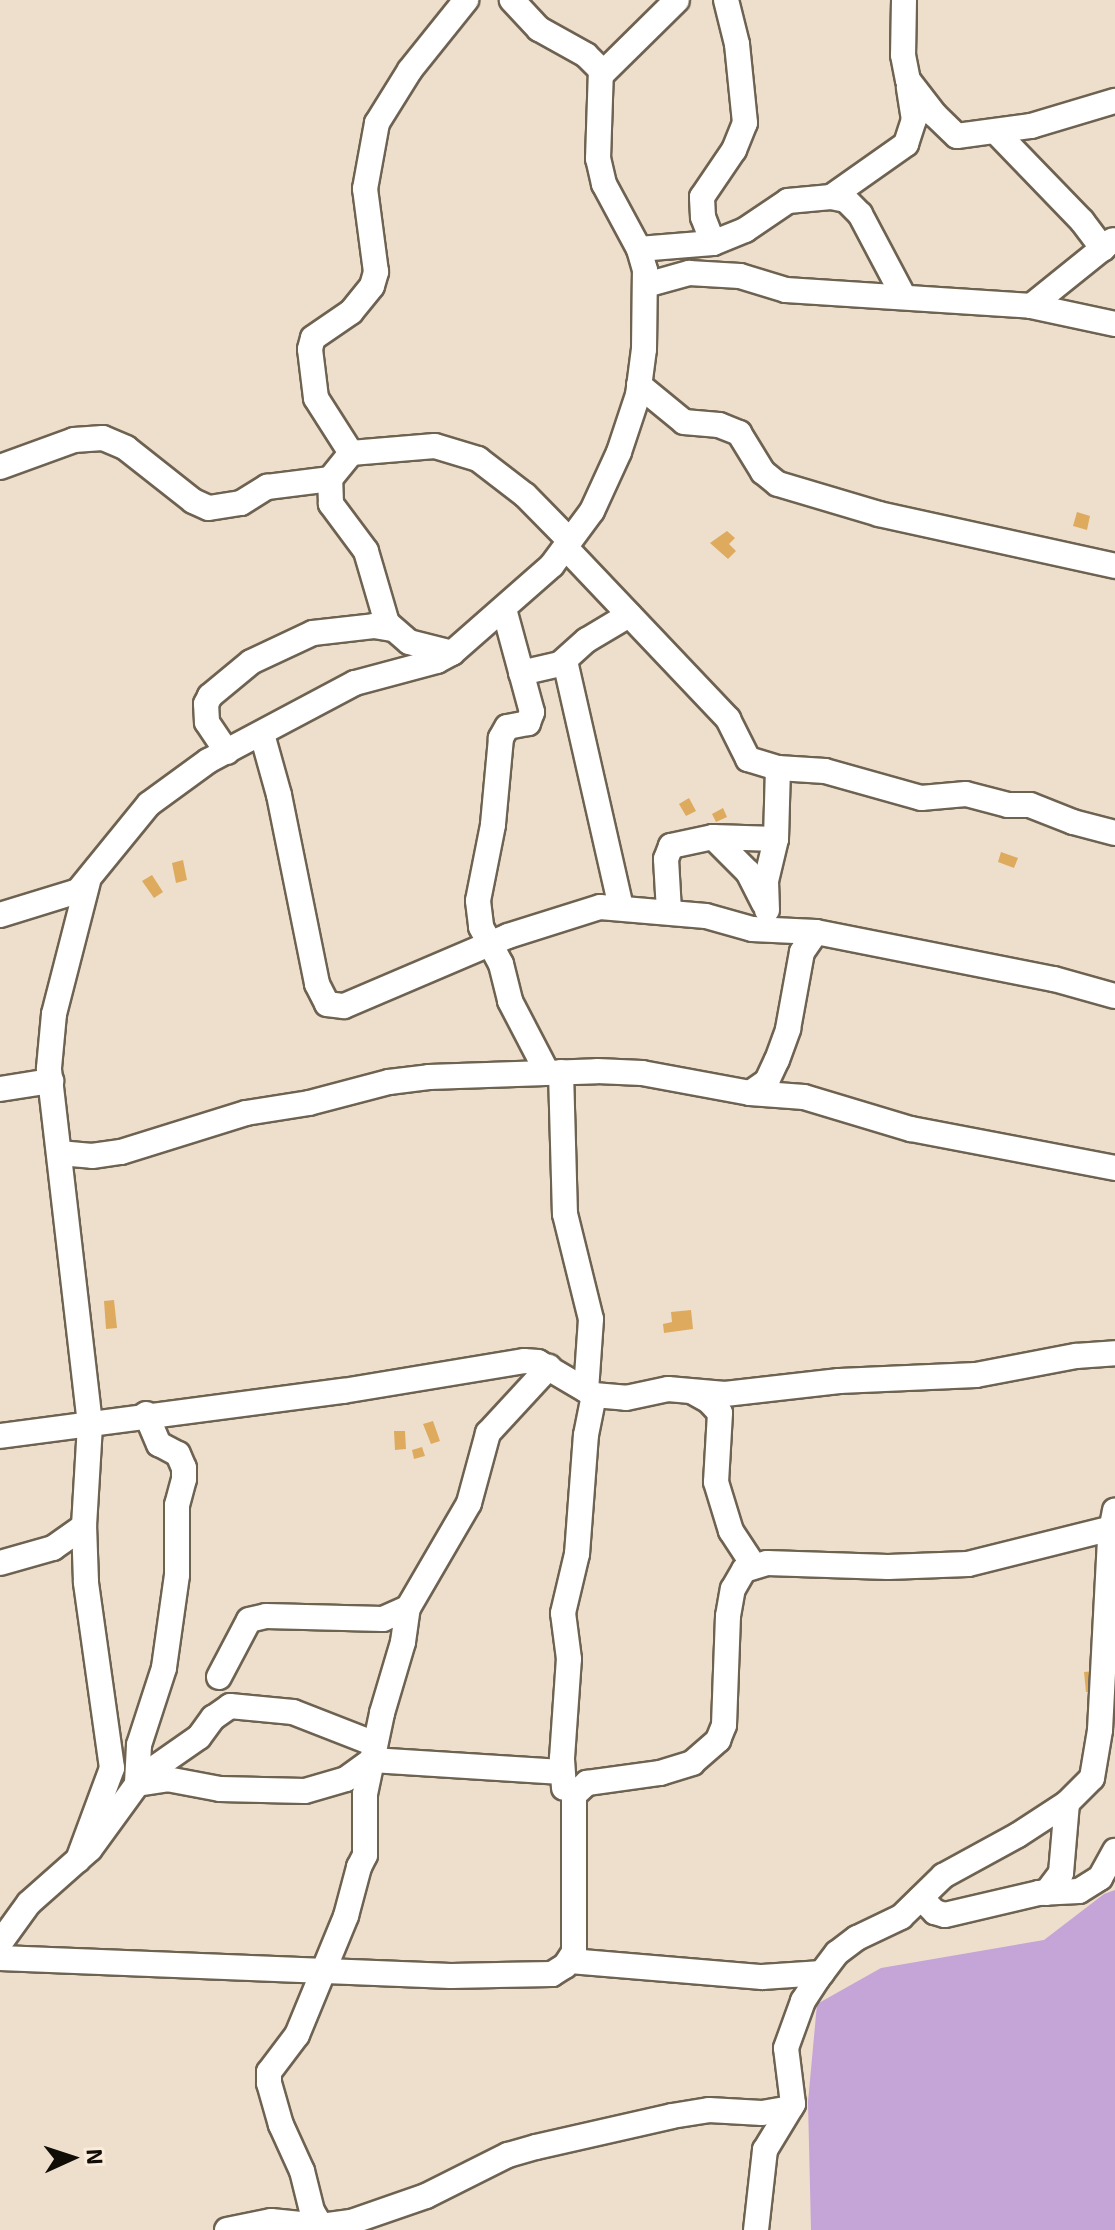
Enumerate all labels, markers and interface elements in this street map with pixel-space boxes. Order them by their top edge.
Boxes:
north arrow [32,2118,112,2198]
text: N [83,2148,109,2165]

